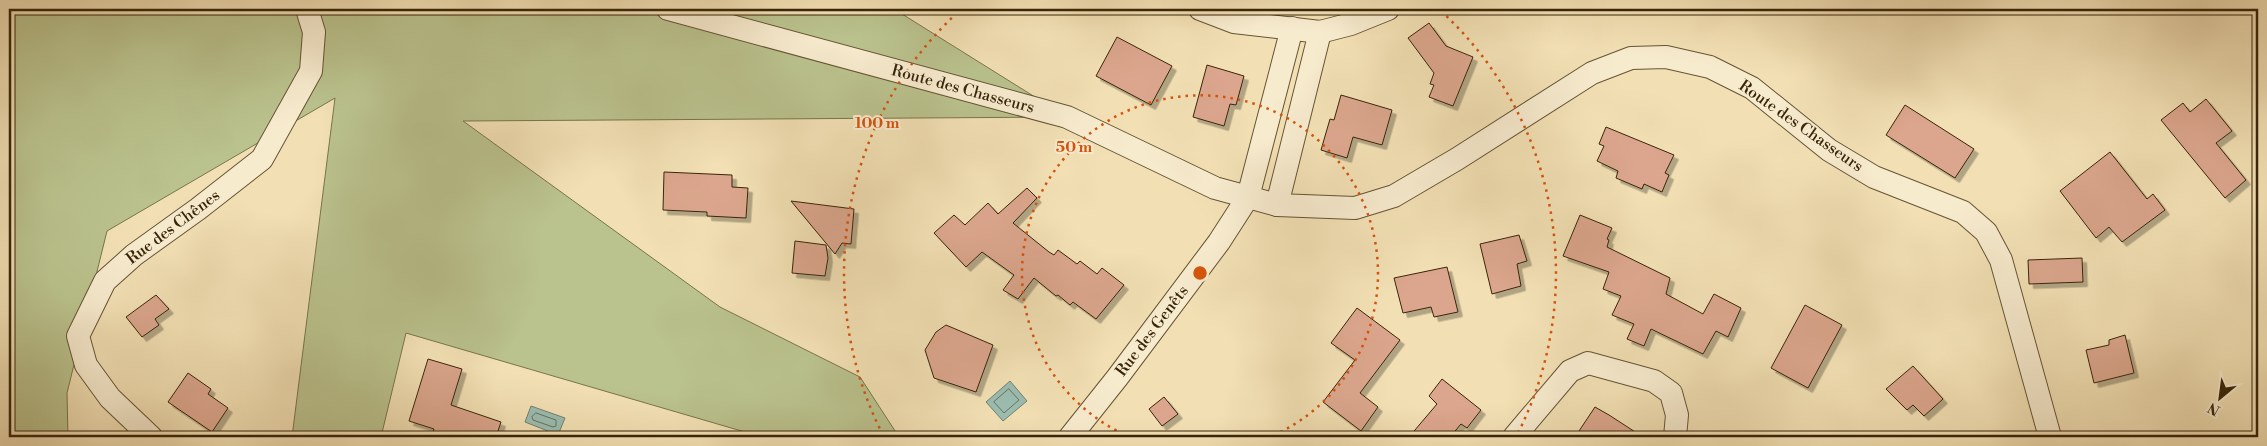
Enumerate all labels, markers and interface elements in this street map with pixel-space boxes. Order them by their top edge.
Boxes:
street label: Route des Chasseurs [889,60,1037,118]
street label: Route des Chasseurs [1735,76,1867,176]
text: 100 m [855,114,900,133]
text: 50 m [1056,138,1092,157]
street label: Rue des Chênes [122,185,224,269]
centre of rings [1191,264,1209,282]
street label: Rue des Genêts [1111,281,1193,381]
north arrow [2194,374,2244,424]
text: N [2205,398,2223,419]

